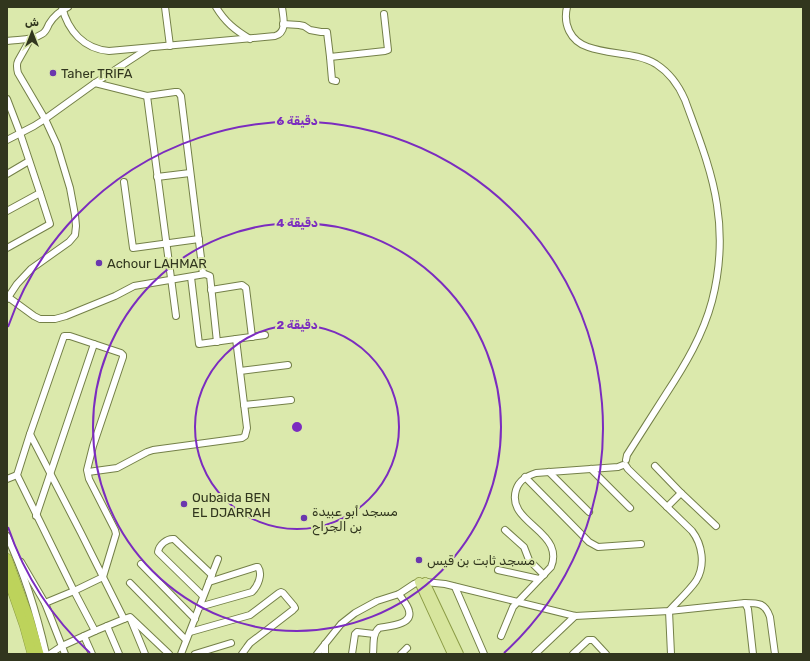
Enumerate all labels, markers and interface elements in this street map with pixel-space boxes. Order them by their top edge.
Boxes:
north arrow [12,12,52,52]
text: ش [25,16,39,29]
place label: Taher TRIFA [61,66,133,81]
marker: Taher TRIFA [48,68,58,78]
text: 6 دقيقة [276,114,318,128]
text: 4 دقيقة [276,216,318,230]
place label: Achour LAHMAR [107,256,207,271]
marker: Achour LAHMAR [94,258,104,268]
text: 2 دقيقة [276,318,318,332]
centre of rings [290,420,304,434]
place label: Oubaida BEN EL DJARRAH [192,490,271,520]
marker: Oubaida BEN EL DJARRAH [179,499,189,509]
place label: مسجد أبو عبيدة بن الجراح [312,504,398,536]
marker: مسجد أبو عبيدة بن الجراح [299,513,309,523]
place label: مسجد ثابت بن قيس [427,553,535,569]
marker: مسجد ثابت بن قيس [414,555,424,565]

